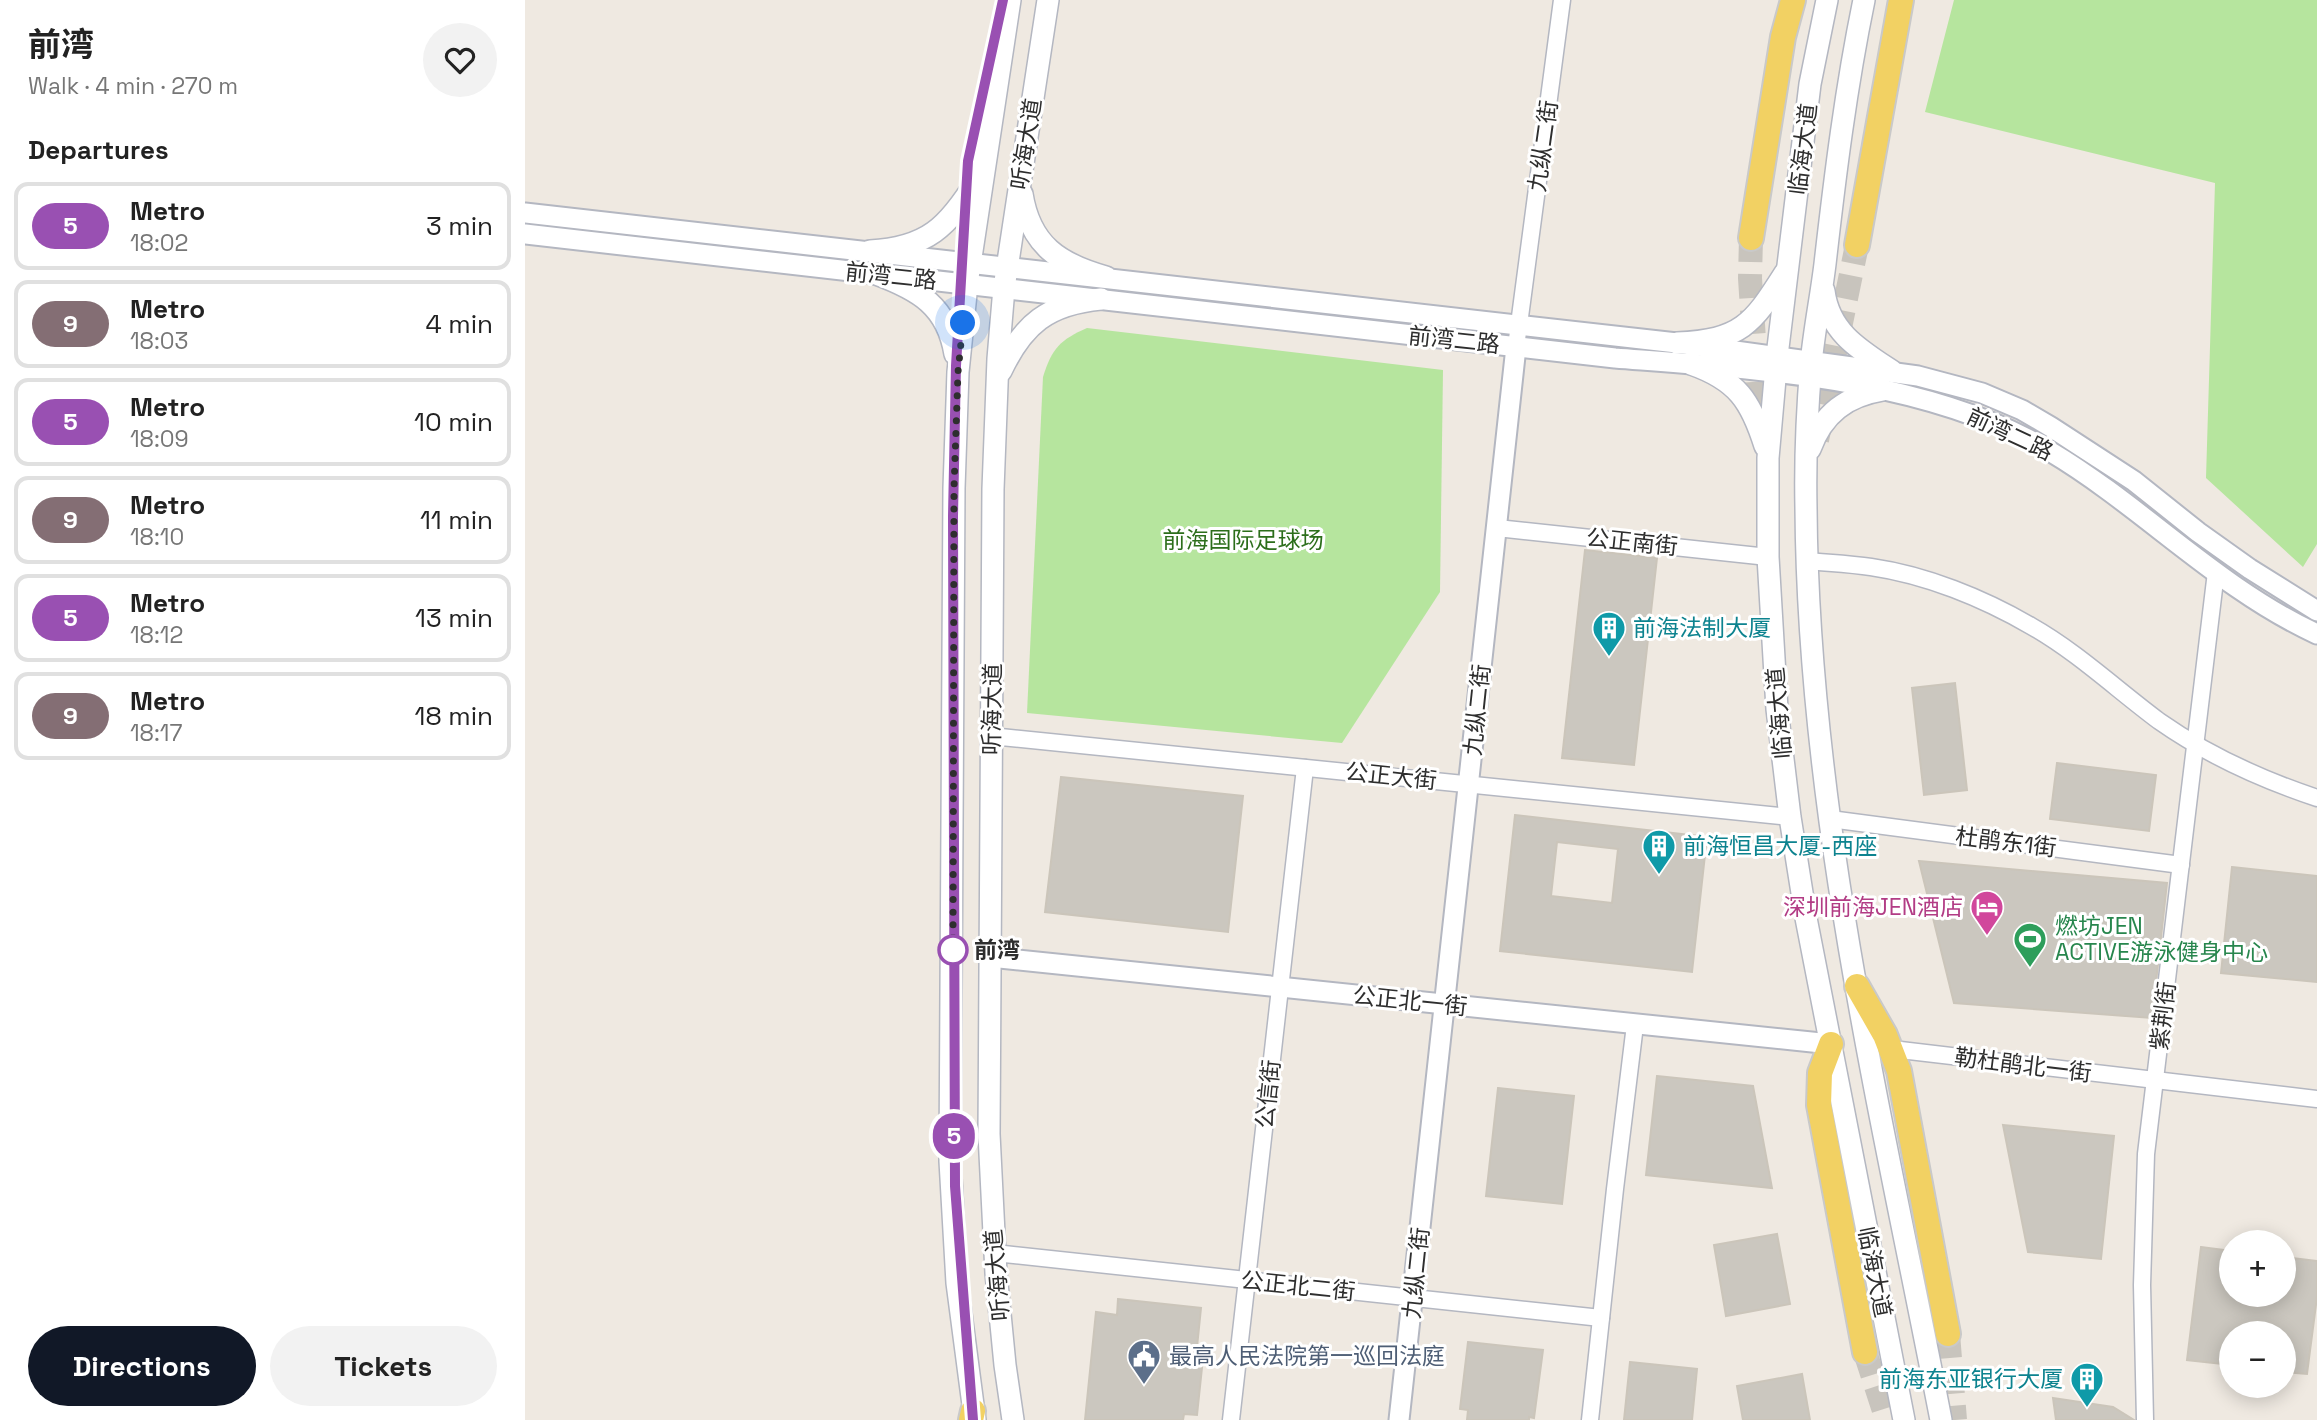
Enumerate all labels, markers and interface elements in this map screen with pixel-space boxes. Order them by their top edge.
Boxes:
button: heart [423,23,497,97]
text: 前湾 [28,24,94,66]
text: Walk · 4 min · 270 m [28,71,238,101]
street label: 听海大道 [1004,96,1048,192]
street label: 九纵二街 [1522,98,1564,194]
street label: 临海大道 [1783,102,1823,196]
text: Departures [28,133,169,167]
text: Metro [130,194,205,228]
text: 3 min [426,209,493,243]
text: 5 [63,210,78,241]
text: 18:02 [130,228,188,258]
street label: 前湾二路 [844,256,938,296]
text: Metro [130,292,205,326]
your location [945,305,980,340]
text: 4 min [425,307,493,341]
text: 9 [63,308,78,339]
street label: 前湾二路 [1407,320,1501,360]
text: 18:03 [130,326,188,356]
text: Metro [130,390,205,424]
street label: 前湾二路 [1962,401,2058,467]
text: 10 min [414,405,493,439]
text: 5 [63,406,78,437]
text: 18:09 [130,424,189,454]
text: Metro [130,488,205,522]
text: 11 min [420,503,493,537]
text: 9 [63,504,78,535]
text: 18:10 [130,522,184,552]
street label: 公正南街 [1585,522,1679,562]
park label: 前海国际足球场 [1163,525,1324,555]
text: Metro [130,586,205,620]
text: 13 min [415,601,493,635]
text: 5 [63,602,78,633]
building icon: 前海法制大厦 [1590,609,1628,658]
place label: 前海法制大厦 [1633,613,1771,643]
text: 18:12 [130,620,183,650]
street label: 听海大道 [976,663,1008,755]
street label: 九纵二街 [1457,663,1497,757]
street label: 临海大道 [1760,666,1798,760]
text: Metro [130,684,205,718]
text: 18 min [415,699,493,733]
text: 9 [63,700,78,731]
text: 18:17 [130,718,182,748]
street label: 公正大街 [1344,756,1438,796]
street label: 杜鹃东1街 [1954,821,2058,863]
building icon: 前海恒昌大厦-西座 [1640,827,1678,876]
place label: 前海恒昌大厦-西座 [1683,831,1877,861]
hotel icon: 深圳前海JEN酒店 [1968,888,2006,937]
place label: 深圳前海JEN酒店 [1783,892,1963,922]
place label: 燃坊JEN ACTIVE游泳健身中心 [2055,911,2268,967]
sports icon: 燃坊JEN ACTIVE游泳健身中心 [2011,920,2049,969]
marker: 前湾 [938,935,968,965]
place label: 前湾 [974,935,1020,965]
street label: 公正北一街 [1351,980,1469,1022]
street label: 紫荆街 [2144,980,2182,1052]
street label: 勒杜鹃北一街 [1953,1042,2093,1088]
street label: 公信街 [1249,1058,1287,1130]
line badge: 5 [931,1113,977,1159]
text: 5 [947,1120,961,1151]
street label: 临海大道 [1851,1224,1899,1320]
street label: 九纵二街 [1396,1226,1436,1320]
street label: 听海大道 [978,1228,1016,1322]
map controls [2219,1230,2296,1398]
button: + [2219,1230,2296,1307]
street label: 公正北二街 [1239,1265,1357,1307]
button: − [2219,1321,2296,1398]
button: Directions [28,1326,256,1406]
button: Tickets [270,1326,497,1406]
public building icon: 最高人民法院第一巡回法庭 [1125,1337,1163,1386]
place label: 最高人民法院第一巡回法庭 [1169,1341,1445,1371]
building icon: 前海东亚银行大厦 [2068,1360,2106,1409]
place label: 前海东亚银行大厦 [1879,1364,2063,1394]

